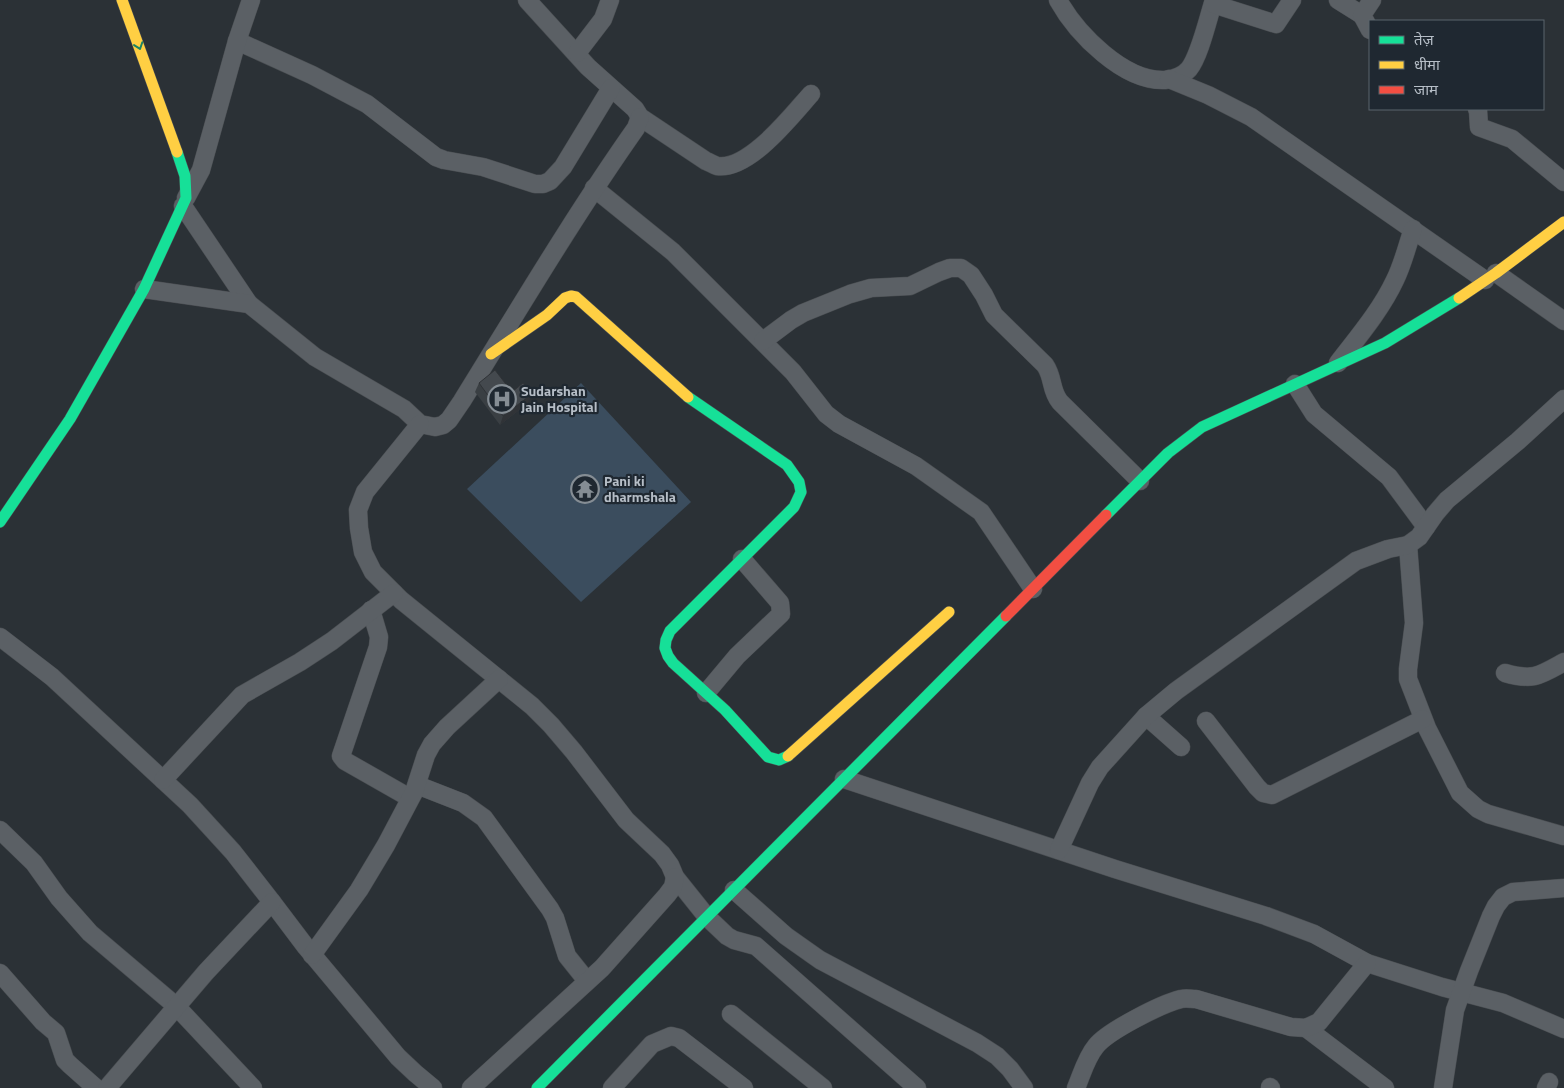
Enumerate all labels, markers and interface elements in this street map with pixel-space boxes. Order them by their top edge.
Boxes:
legend [1369,20,1544,110]
text: तेज़ [1414,28,1435,51]
one-way arrow [133,41,143,49]
text: धीमा [1414,53,1441,76]
text: जाम [1414,78,1439,101]
place label: Sudarshan Jain Hospital [521,380,598,417]
hospital icon: Sudarshan Jain Hospital [487,384,517,414]
place label: Pani ki dharmshala [604,470,676,507]
temple icon: Pani ki dharmshala [570,474,600,504]

